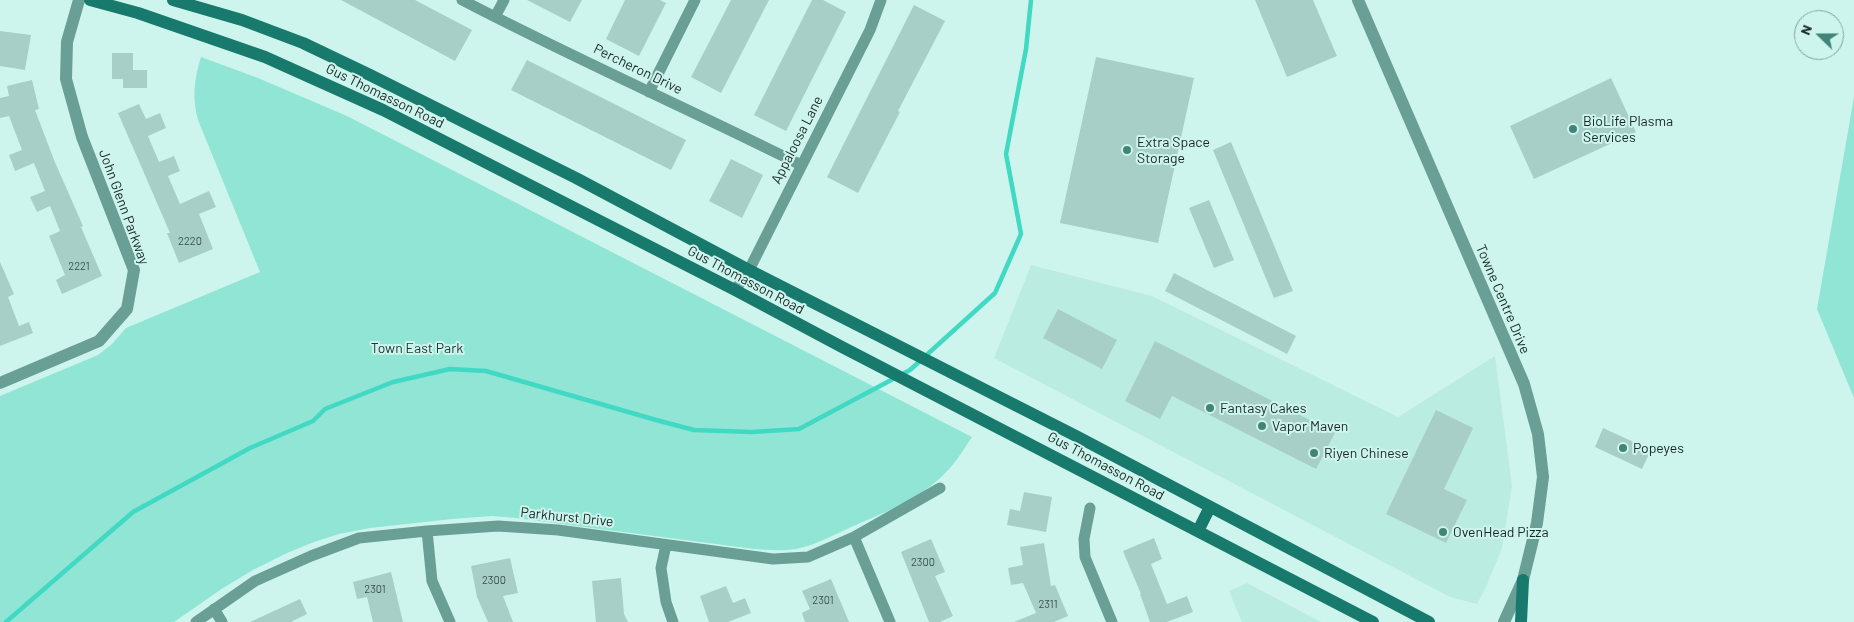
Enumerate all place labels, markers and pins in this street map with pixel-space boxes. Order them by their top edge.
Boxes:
place label: BioLife Plasma Services [1583,113,1673,146]
marker: BioLife Plasma Services [1567,123,1579,135]
place label: Extra Space Storage [1137,134,1210,166]
marker: Extra Space Storage [1121,144,1133,156]
place label: Fantasy Cakes [1220,400,1306,416]
marker: Fantasy Cakes [1204,402,1216,414]
place label: Vapor Maven [1272,418,1348,434]
marker: Vapor Maven [1256,420,1268,432]
place label: Popeyes [1633,440,1684,456]
marker: Popeyes [1617,442,1629,454]
place label: Riyen Chinese [1324,445,1409,461]
marker: Riyen Chinese [1308,447,1320,459]
place label: OvenHead Pizza [1453,524,1549,540]
marker: OvenHead Pizza [1437,526,1449,538]

